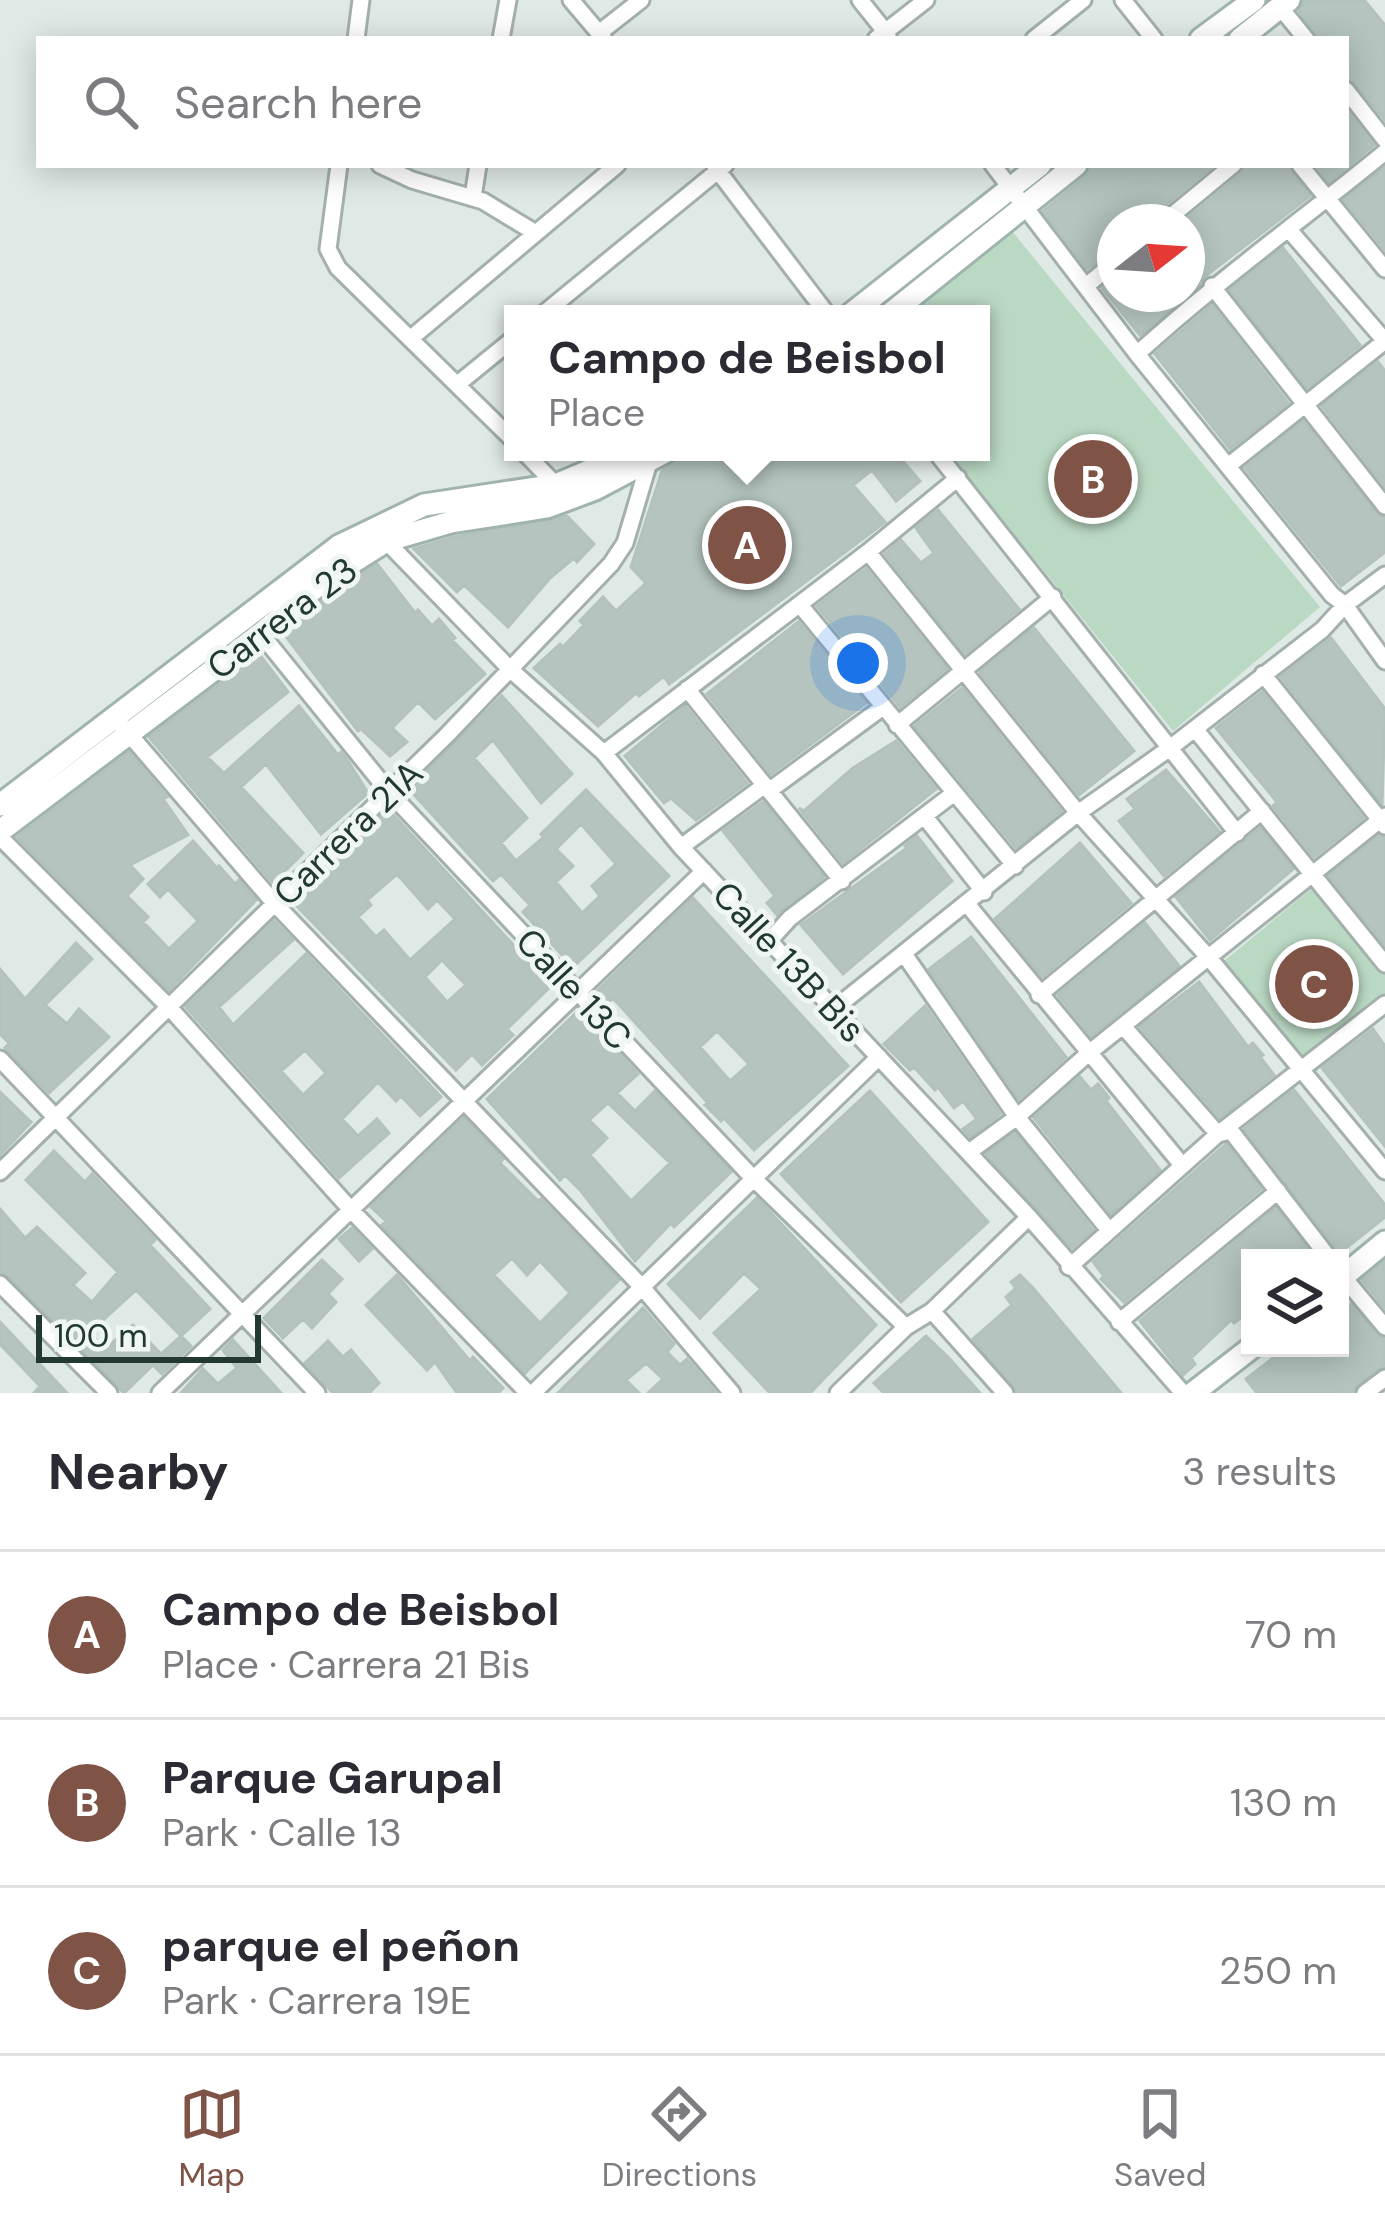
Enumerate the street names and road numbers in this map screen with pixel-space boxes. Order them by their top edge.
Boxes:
street label: Carrera 23 [197,546,367,690]
street label: Carrera 21A [263,750,433,916]
street label: Calle 13B Bis [702,871,876,1053]
street label: Calle 13C [506,918,642,1060]

